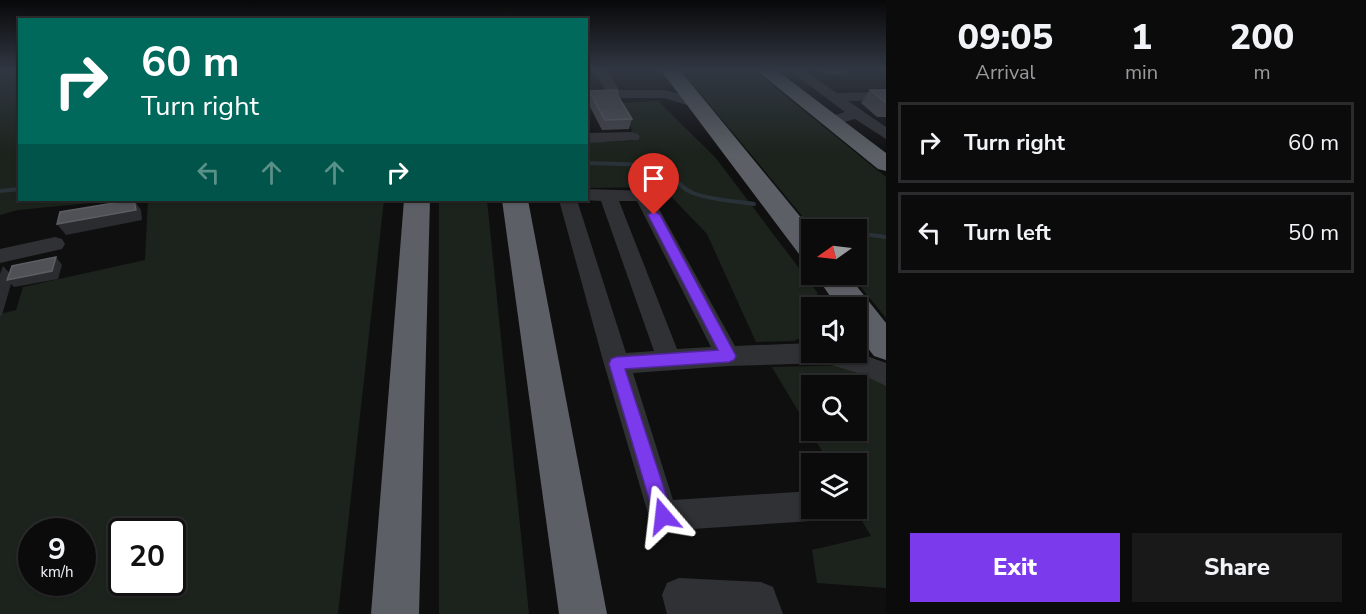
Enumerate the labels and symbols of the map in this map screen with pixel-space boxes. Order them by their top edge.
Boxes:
pin [628,153,679,215]
north arrow [801,219,867,285]
position arrow [631,484,695,548]
speed limit sign: 20 [108,518,186,596]

